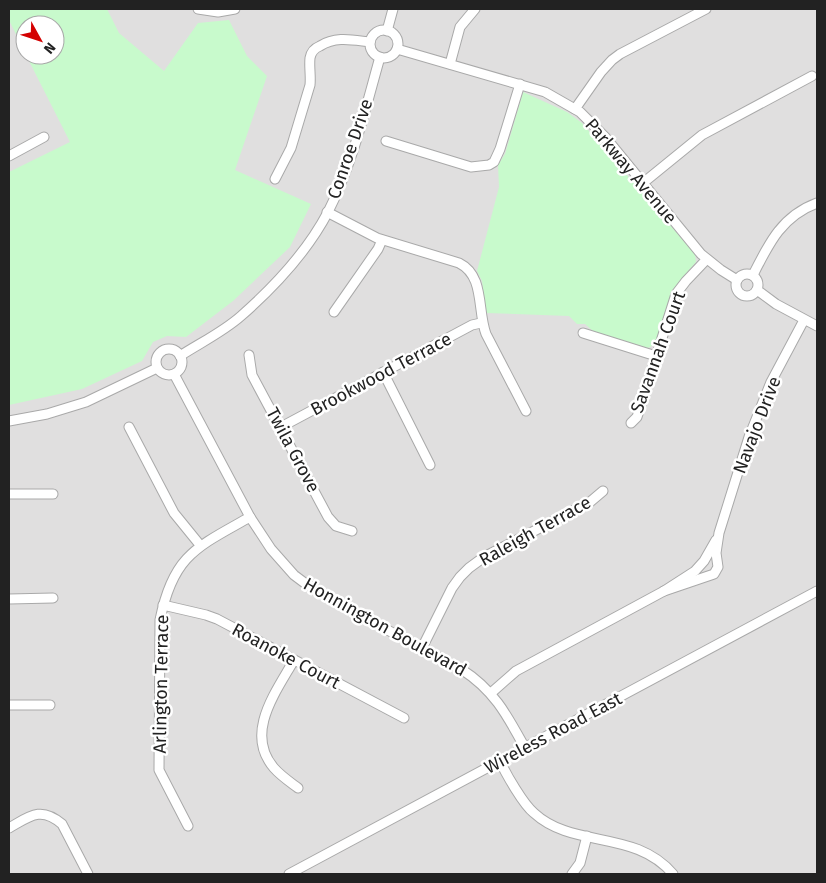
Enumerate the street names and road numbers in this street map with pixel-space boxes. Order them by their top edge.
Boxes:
street label: Conroe Drive [323,96,377,202]
street label: Parkway Avenue [580,114,682,228]
street label: Savannah Court [626,288,690,416]
street label: Brookwood Terrace [307,328,455,420]
street label: Navajo Drive [728,373,786,477]
street label: Twila Grove [261,404,325,496]
street label: Raleigh Terrace [475,491,595,571]
street label: Honnington Boulevard [300,573,470,681]
street label: Arlington Terrace [149,614,173,754]
street label: Roanoke Court [228,618,344,694]
street label: Wireless Road East [480,687,626,779]

